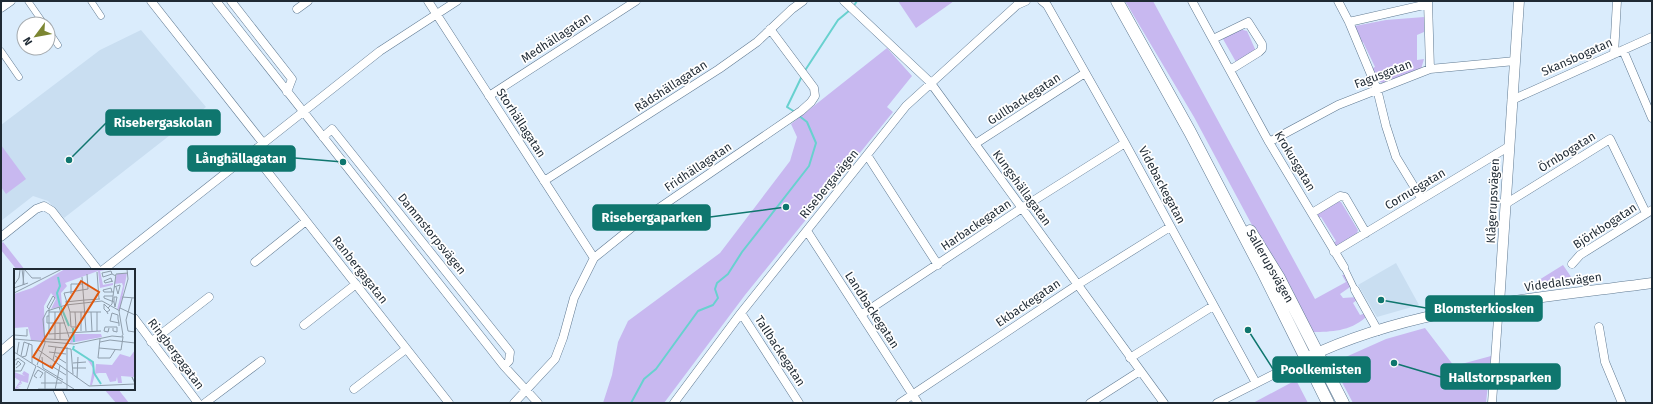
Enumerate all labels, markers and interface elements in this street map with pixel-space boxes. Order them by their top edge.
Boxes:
street label: Medhällagatan [519,10,593,66]
north arrow [16,16,56,56]
text: N [20,34,35,48]
street label: Skansbogatan [1539,35,1615,79]
street label: Rådshällagatan [632,57,710,115]
street label: Fagusgatan [1352,57,1414,91]
street label: Gullbackegatan [985,70,1063,128]
street label: Storhällagatan [493,86,549,160]
callout: Risebergaskolan [106,110,220,135]
text: Risebergaskolan [114,115,212,130]
street label: Örnbogatan [1535,127,1598,175]
street label: Krokusgatan [1272,129,1318,193]
street label: Fridhällagatan [662,139,734,195]
street label: Videbackegatan [1136,144,1188,226]
callout: Långhällagatan [188,146,295,171]
street label: Risebergavägen [797,147,861,221]
street label: Kungshällagatan [990,148,1054,228]
text: Långhällagatan [196,151,286,166]
street label: Klågerupsvägen [1484,158,1502,244]
street label: Cornusgatan [1382,165,1448,213]
street label: Dammstorpsvägen [395,191,469,277]
street label: Harbackegatan [938,196,1014,254]
street label: Björkbogatan [1571,200,1639,252]
callout: Risebergaparken [593,205,710,230]
text: Risebergaparken [602,210,702,225]
street label: Sallerupsvägen [1243,227,1297,305]
street label: Ranbergagatan [329,234,391,306]
inset map [14,269,135,390]
street label: Landbackegatan [842,269,902,351]
street label: Videdalsvägen [1523,270,1603,294]
street label: Ekbackegatan [993,276,1063,330]
callout: Blomsterkiosken [1426,296,1542,321]
text: Blomsterkiosken [1434,301,1534,316]
street label: Tallbackegatan [752,313,808,389]
street label: Ringbergagatan [145,316,207,392]
callout: Poolkemisten [1273,357,1370,382]
text: Poolkemisten [1280,362,1362,377]
callout: Hallstorpsparken [1441,364,1560,389]
text: Hallstorpsparken [1449,370,1551,385]

